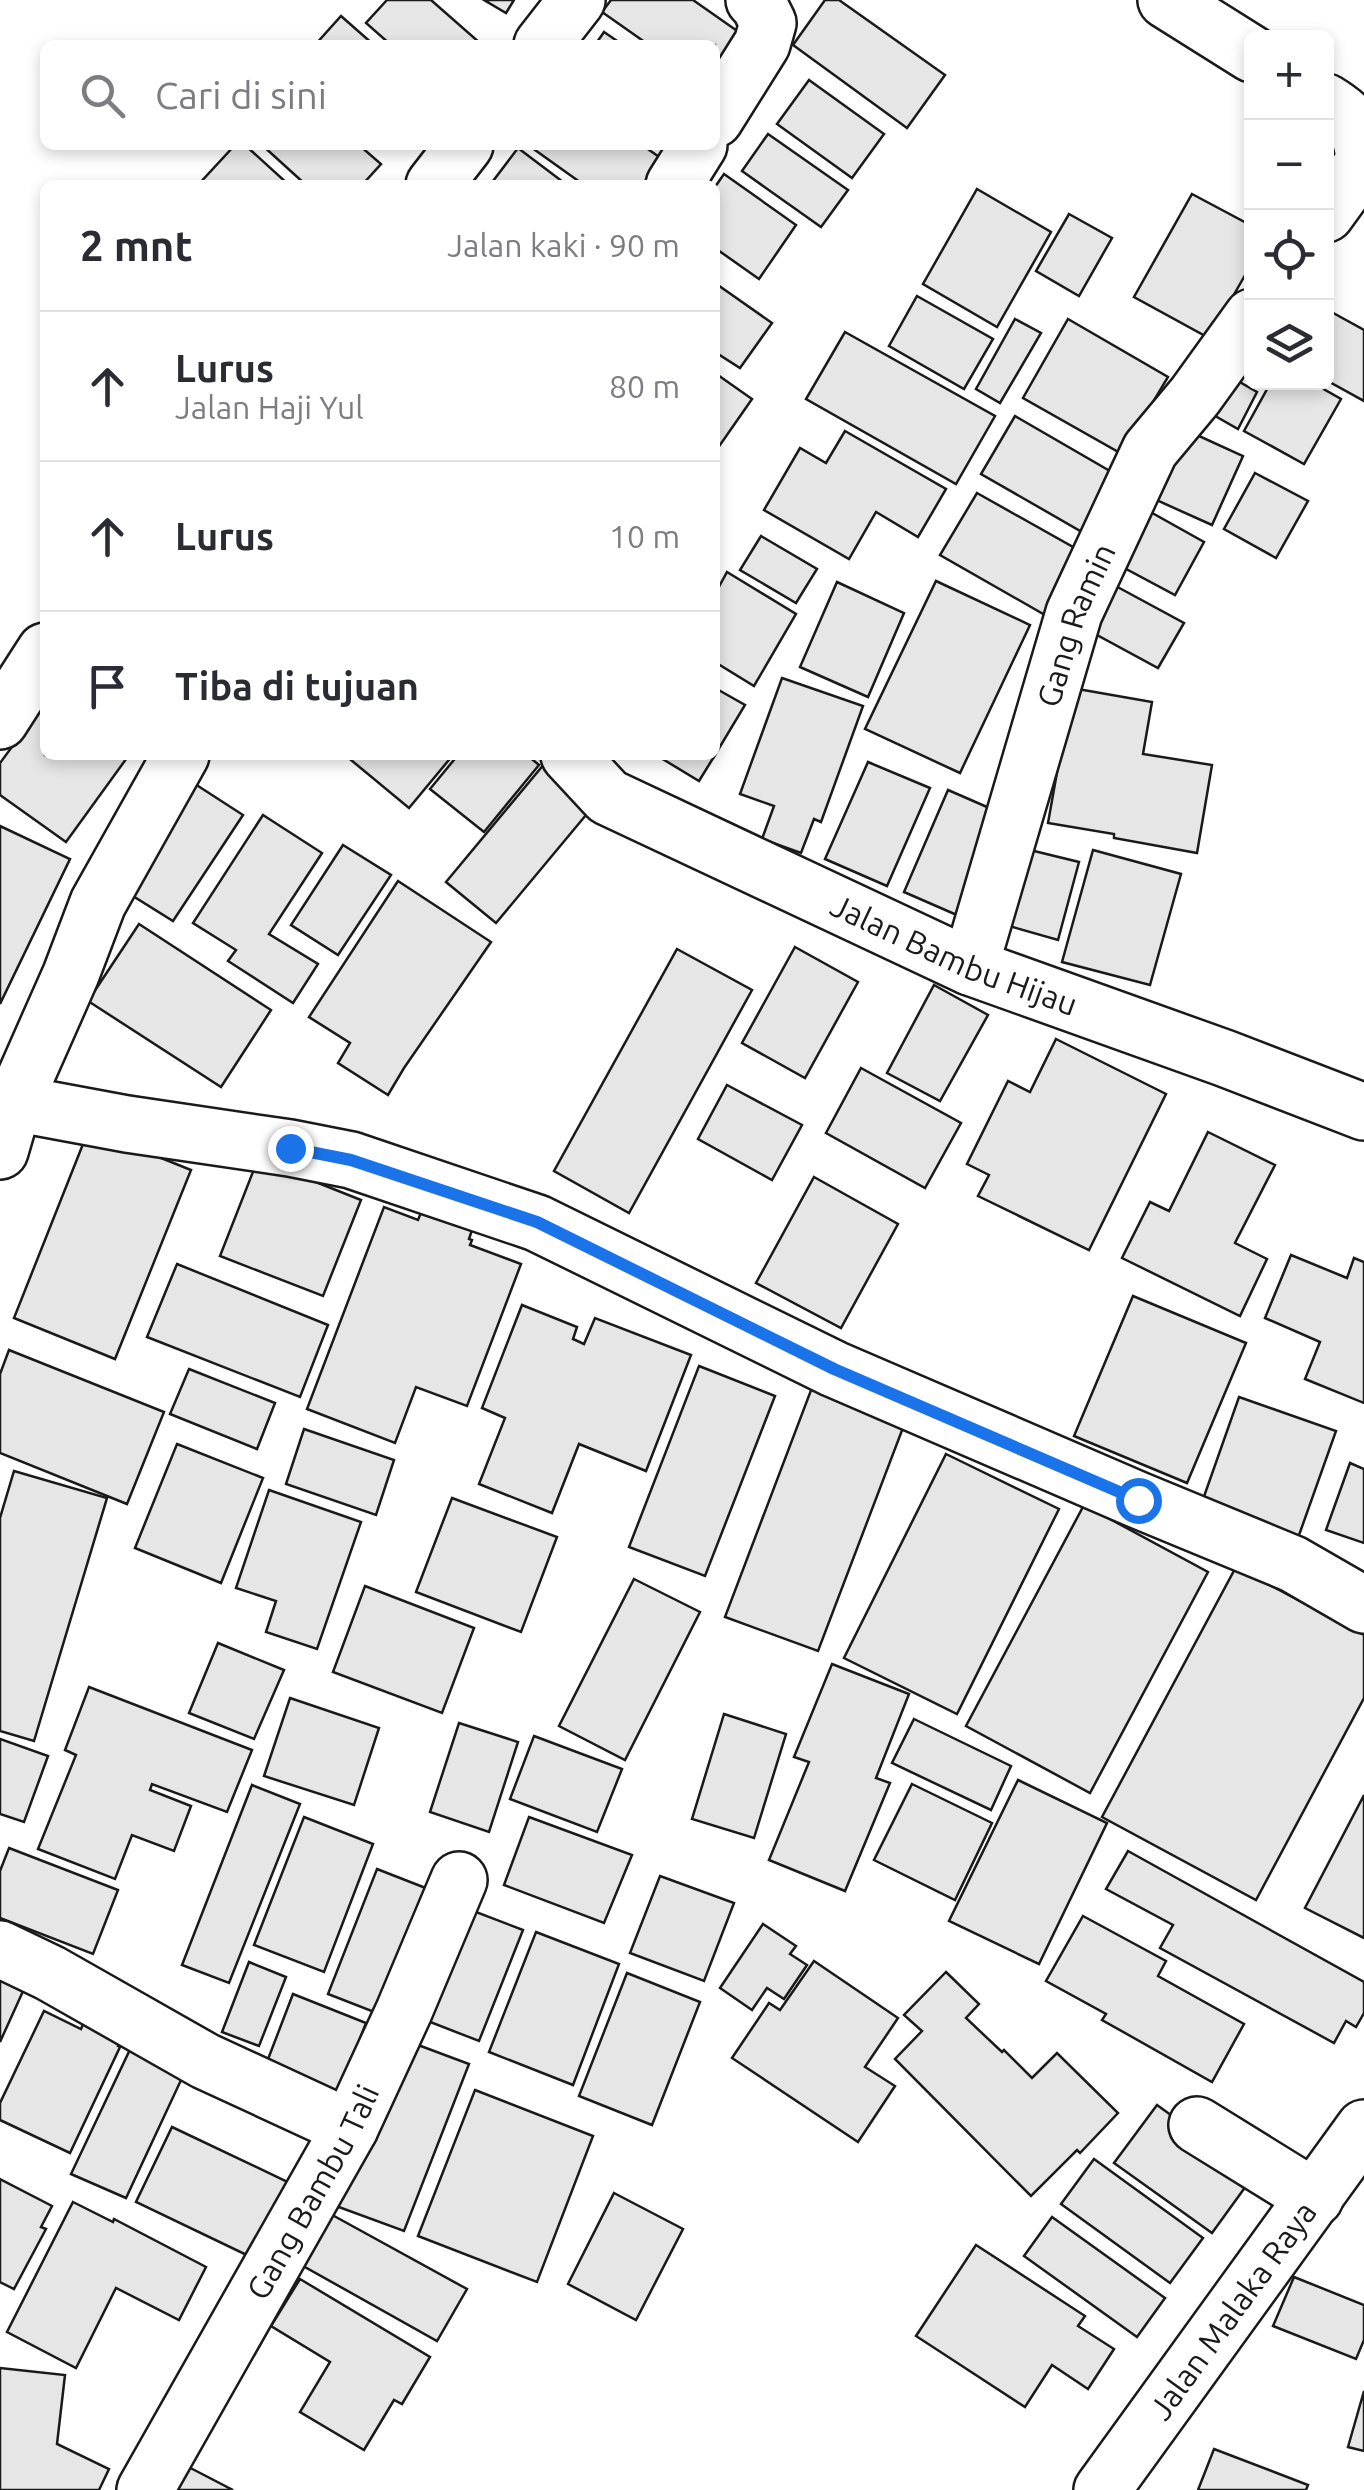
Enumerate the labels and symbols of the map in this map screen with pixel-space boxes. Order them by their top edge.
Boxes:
street label: Gang Ramin [1029,538,1122,711]
street label: Jalan Bambu Hijau [825,886,1082,1022]
route end [268,1126,314,1172]
route start [1116,1478,1162,1524]
street label: Gang Bambu Tali [239,2079,386,2306]
street label: Jalan Malaka Raya [1141,2194,1323,2426]

